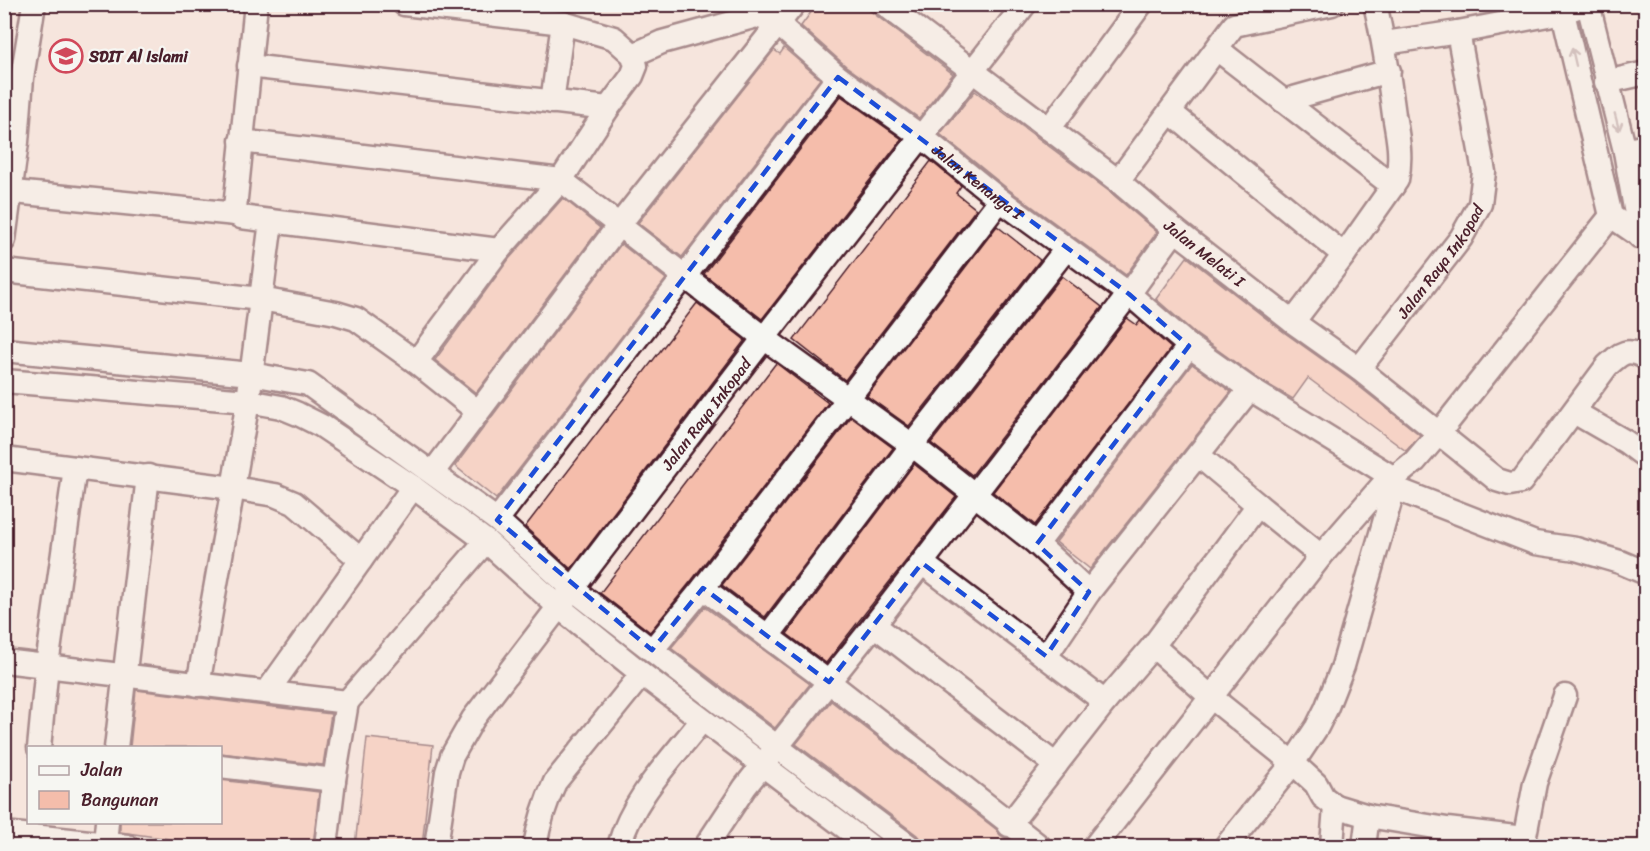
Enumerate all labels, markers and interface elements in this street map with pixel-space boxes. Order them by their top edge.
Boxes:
school or university icon: SDIT Al Islami [48,38,84,74]
place label: SDIT Al Islami [88,42,189,71]
one-way arrow [1567,47,1579,66]
one-way arrow [1611,113,1623,132]
street label: Jalan Kenanga I [925,135,1031,228]
street label: Jalan Raya Inkopad [1388,197,1492,326]
street label: Jalan Melati I [1156,211,1253,295]
street label: Jalan Raya Inkopad [653,350,760,477]
legend [27,746,222,824]
text: Jalan [80,754,123,786]
text: Bangunan [81,784,159,816]

